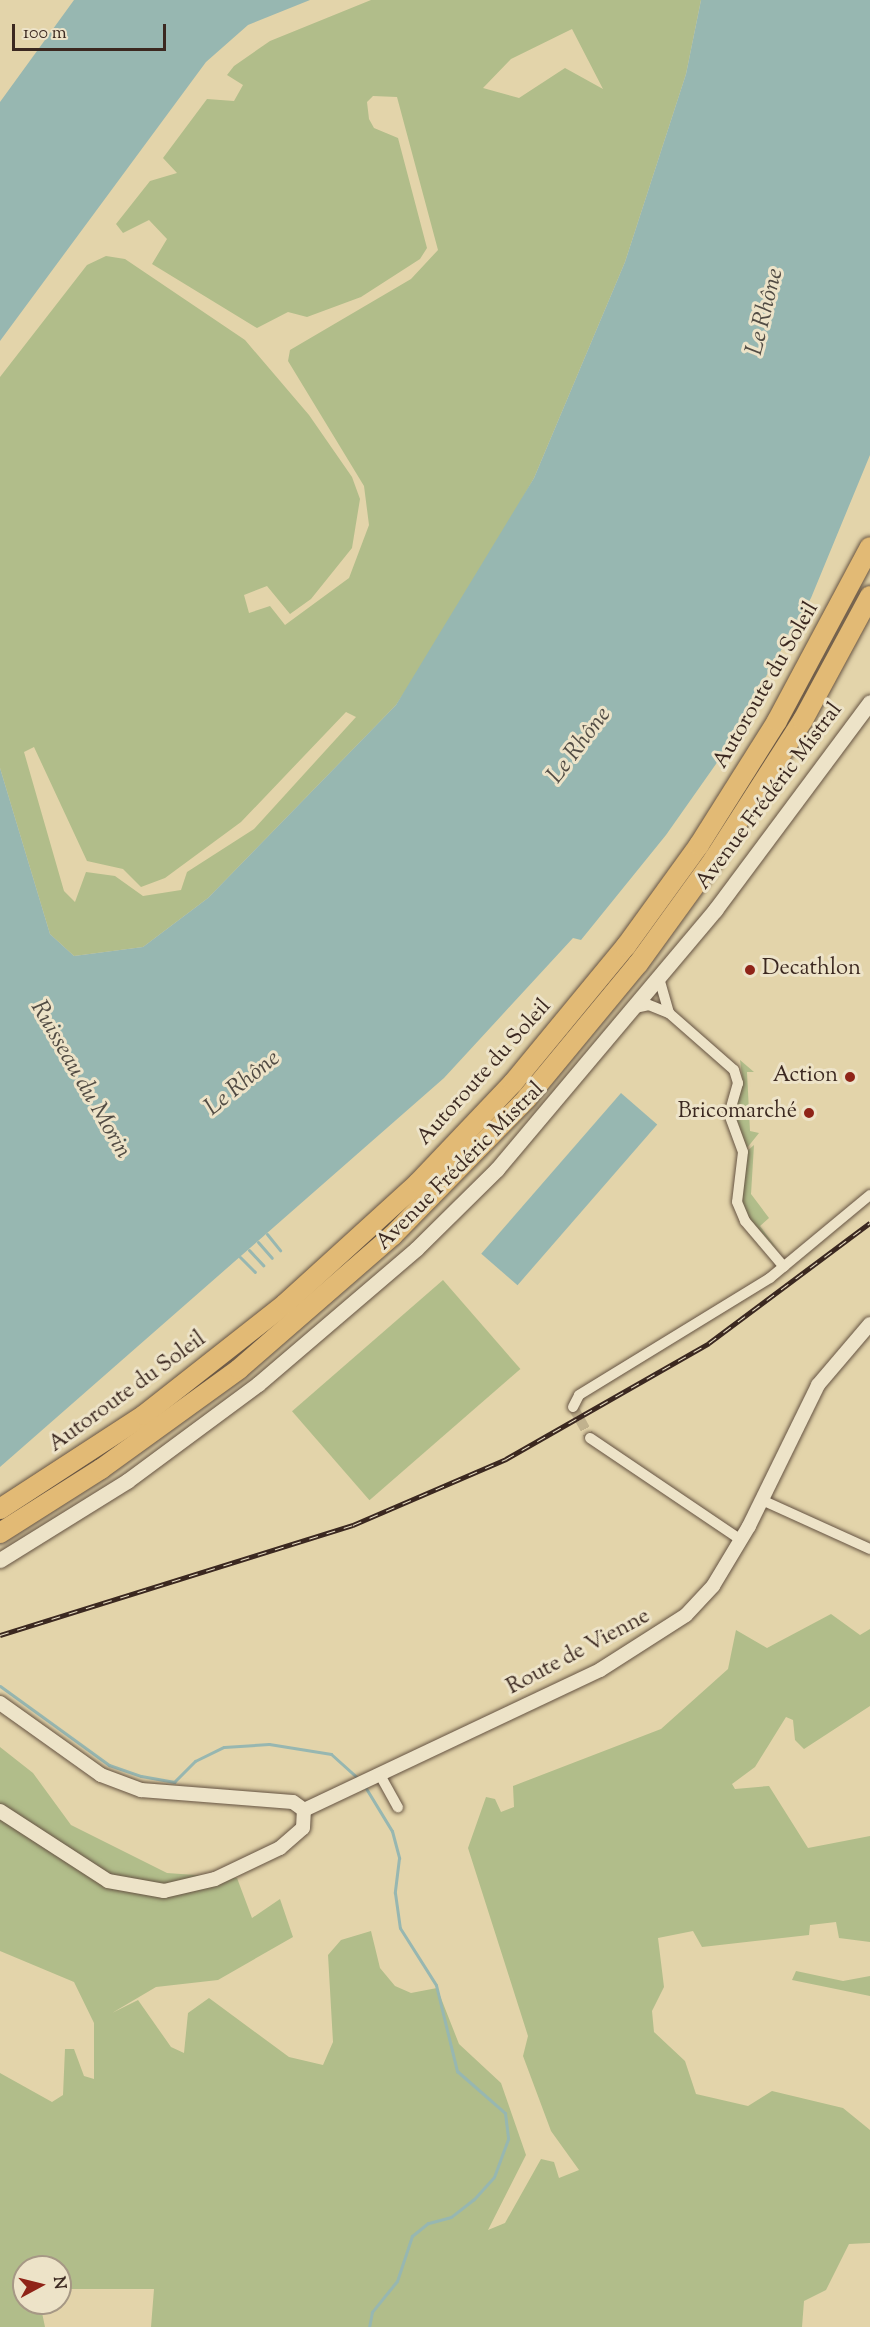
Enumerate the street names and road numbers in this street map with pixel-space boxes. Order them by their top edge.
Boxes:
street label: Autoroute du Soleil [709,598,825,774]
street label: Avenue Frédéric Mistral [691,698,849,896]
street label: Autoroute du Soleil [412,994,558,1152]
street label: Avenue Frédéric Mistral [371,1077,551,1257]
street label: Autoroute du Soleil [44,1327,212,1459]
street label: Route de Vienne [503,1604,655,1702]

